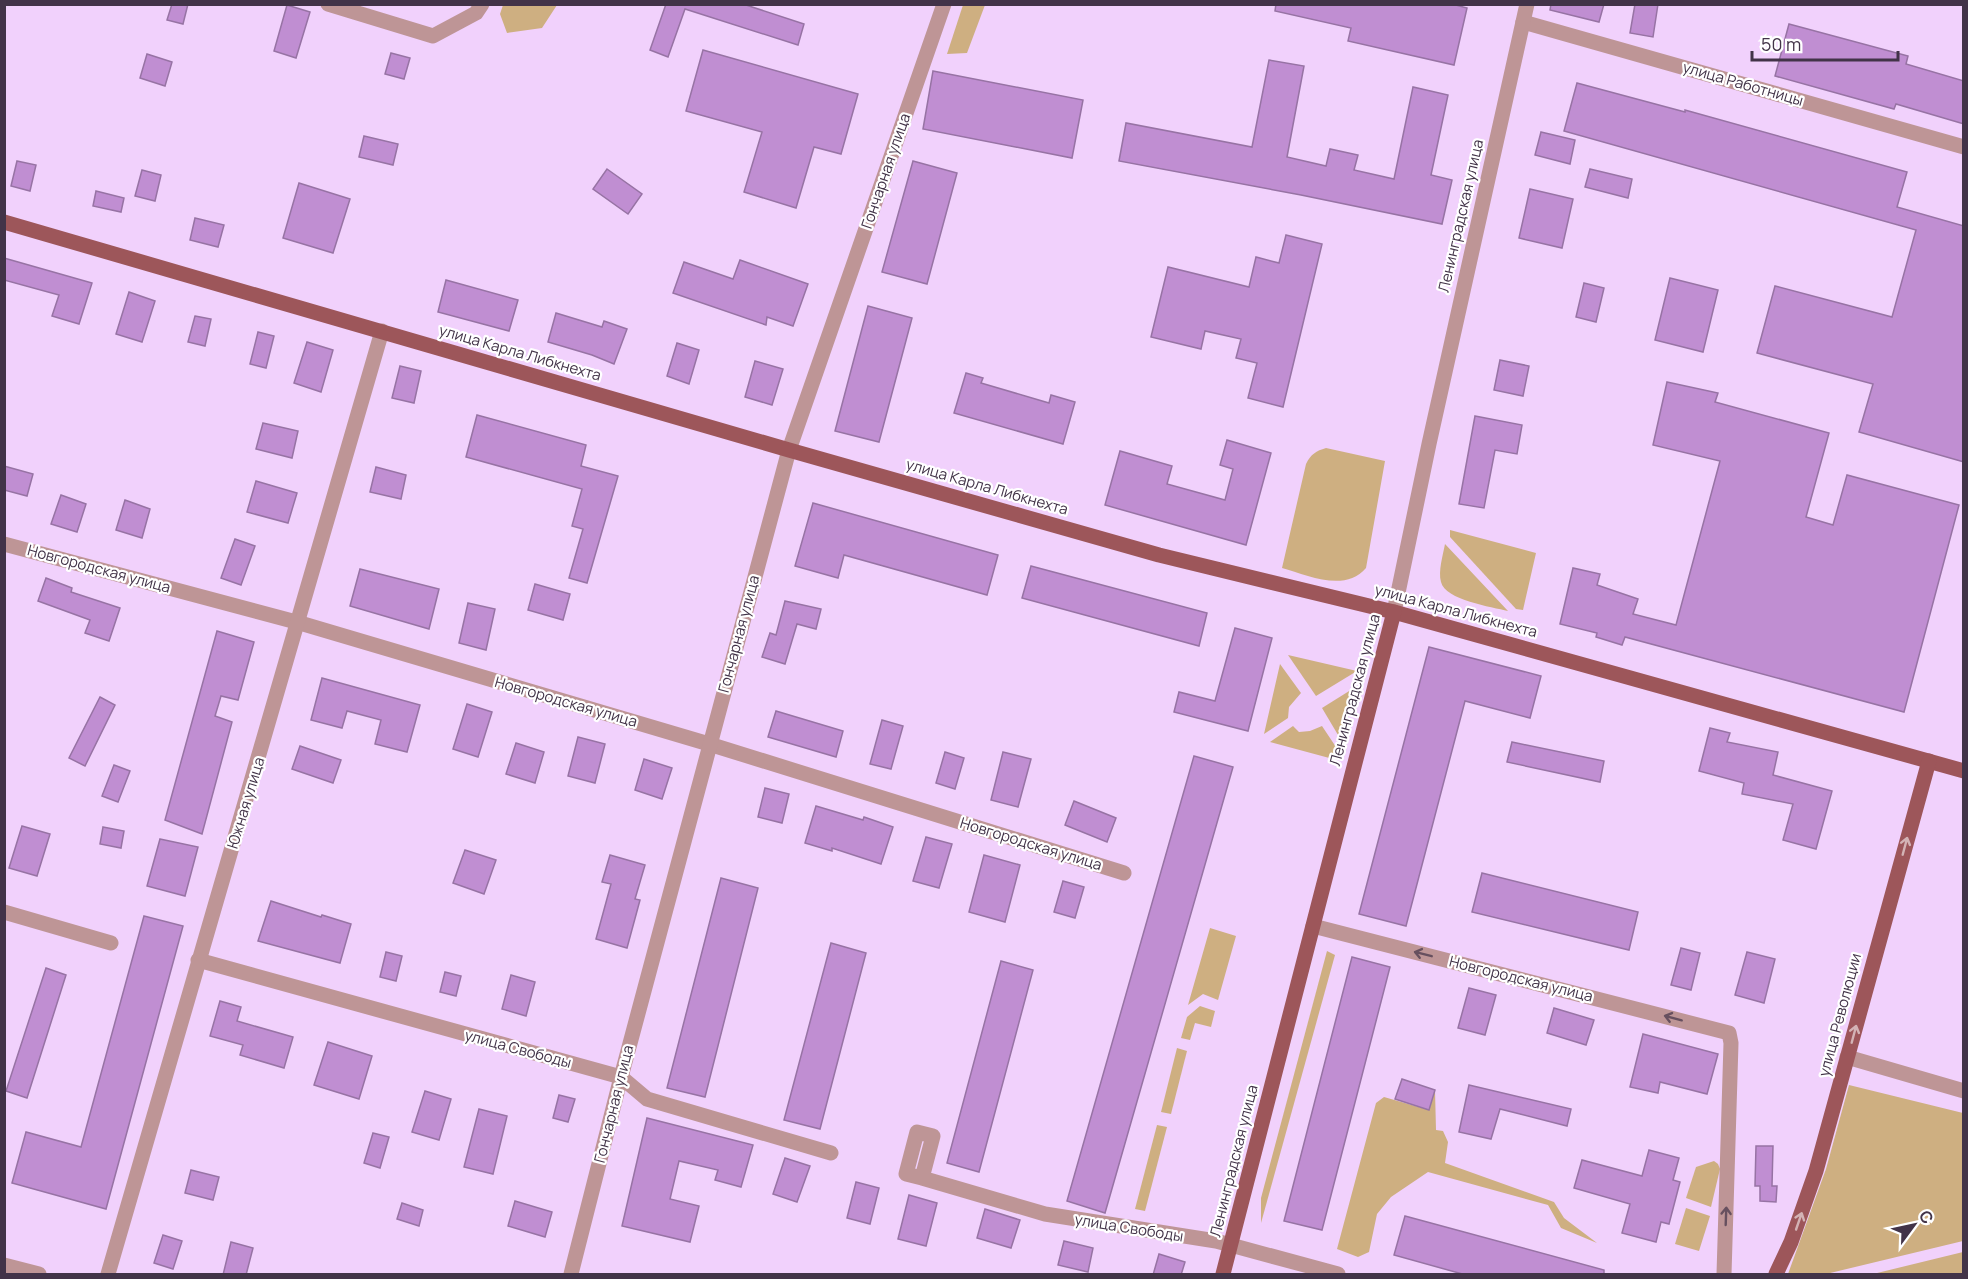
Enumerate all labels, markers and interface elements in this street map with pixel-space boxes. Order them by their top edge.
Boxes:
scale bar [1752,24,1898,62]
text: 50 m [1761,32,1801,56]
street label: улица Работницы [1680,56,1806,111]
street label: Гончарная улица [856,110,915,231]
street label: Ленинградская улица [1433,137,1488,294]
street label: улица Карла Либкнехта [437,319,604,386]
street label: улица Карла Либкнехта [904,453,1071,520]
street label: Новгородская улица [25,539,173,598]
street label: Гончарная улица [713,573,764,695]
street label: улица Карла Либкнехта [1372,579,1540,642]
street label: Ленинградская улица [1324,612,1385,768]
street label: Новгородская улица [492,671,640,732]
street label: Южная улица [222,754,269,851]
street label: Новгородская улица [958,812,1105,875]
one-way arrow [1900,837,1912,856]
one-way arrow [1413,947,1432,959]
street label: Новгородская улица [1447,951,1595,1007]
street label: улица Революции [1813,951,1866,1079]
one-way arrow [1663,1011,1682,1023]
street label: улица Свободы [462,1024,574,1073]
one-way arrow [1848,1025,1860,1044]
street label: Гончарная улица [589,1043,638,1165]
street label: Ленинградская улица [1204,1082,1263,1239]
north arrow [1884,1195,1944,1255]
text: С [1914,1206,1939,1228]
one-way arrow [1720,1207,1732,1227]
street label: улица Свободы [1073,1209,1185,1246]
one-way arrow [1794,1212,1805,1231]

